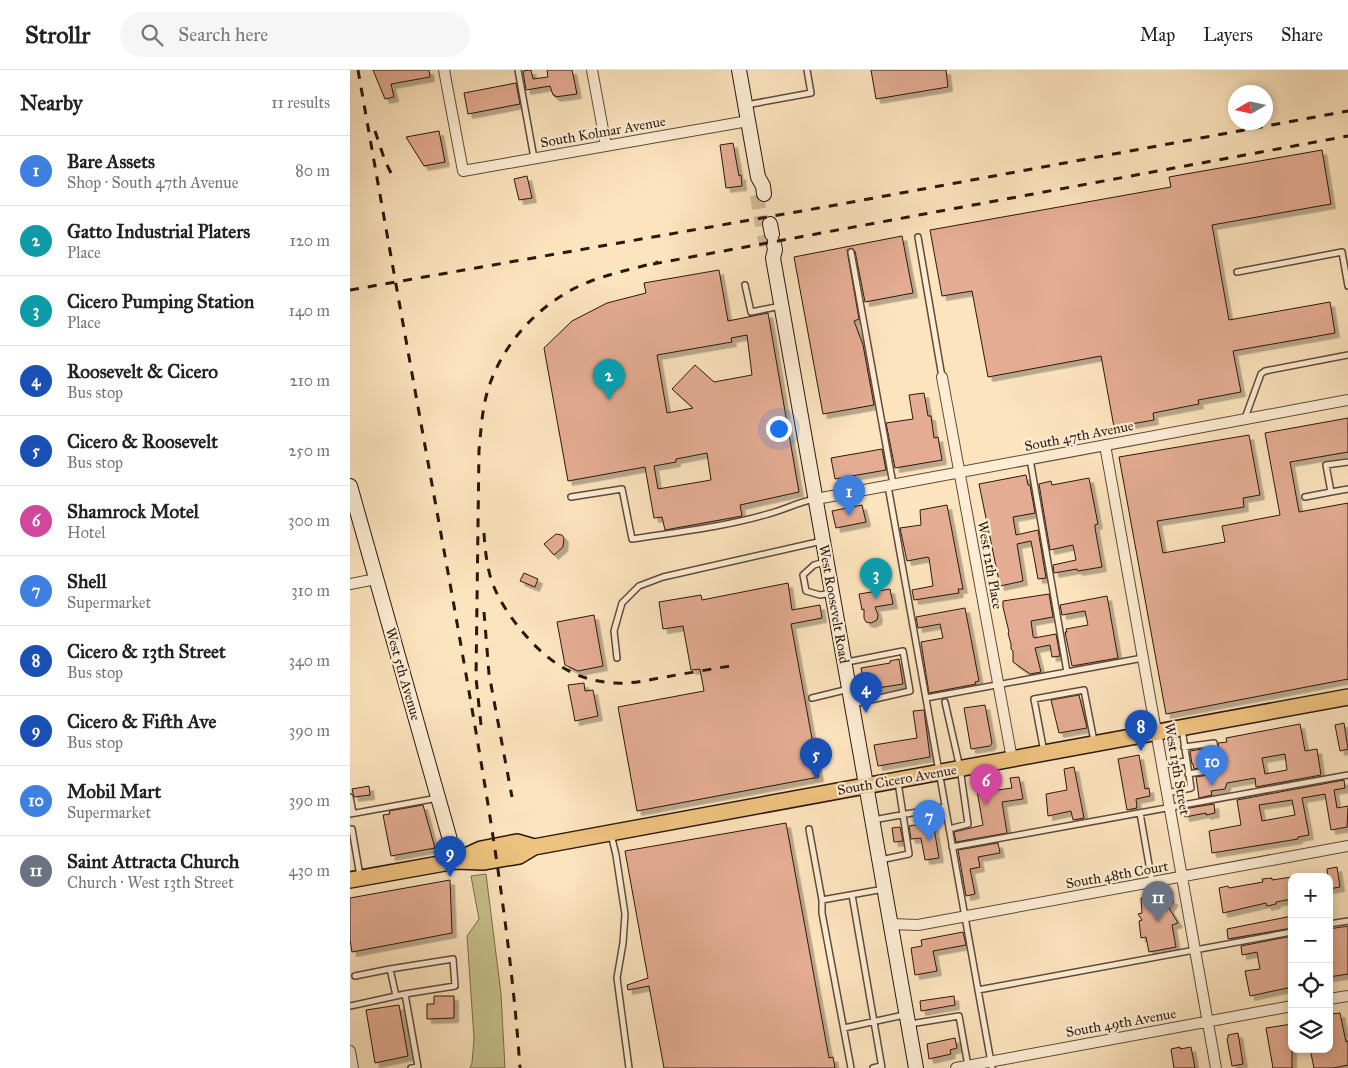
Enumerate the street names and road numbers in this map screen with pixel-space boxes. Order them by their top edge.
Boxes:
street label: South Kolmar Avenue [539,113,667,151]
street label: South 47th Avenue [1023,417,1135,455]
street label: West 12th Place [974,520,1006,611]
street label: West Roosevelt Road [815,543,853,665]
street label: West 5th Avenue [382,626,424,723]
street label: West 13th Street [1161,722,1193,816]
street label: South Cicero Avenue [836,761,958,799]
street label: South 48th Court [1064,858,1170,892]
street label: South 49th Avenue [1065,1005,1178,1041]

